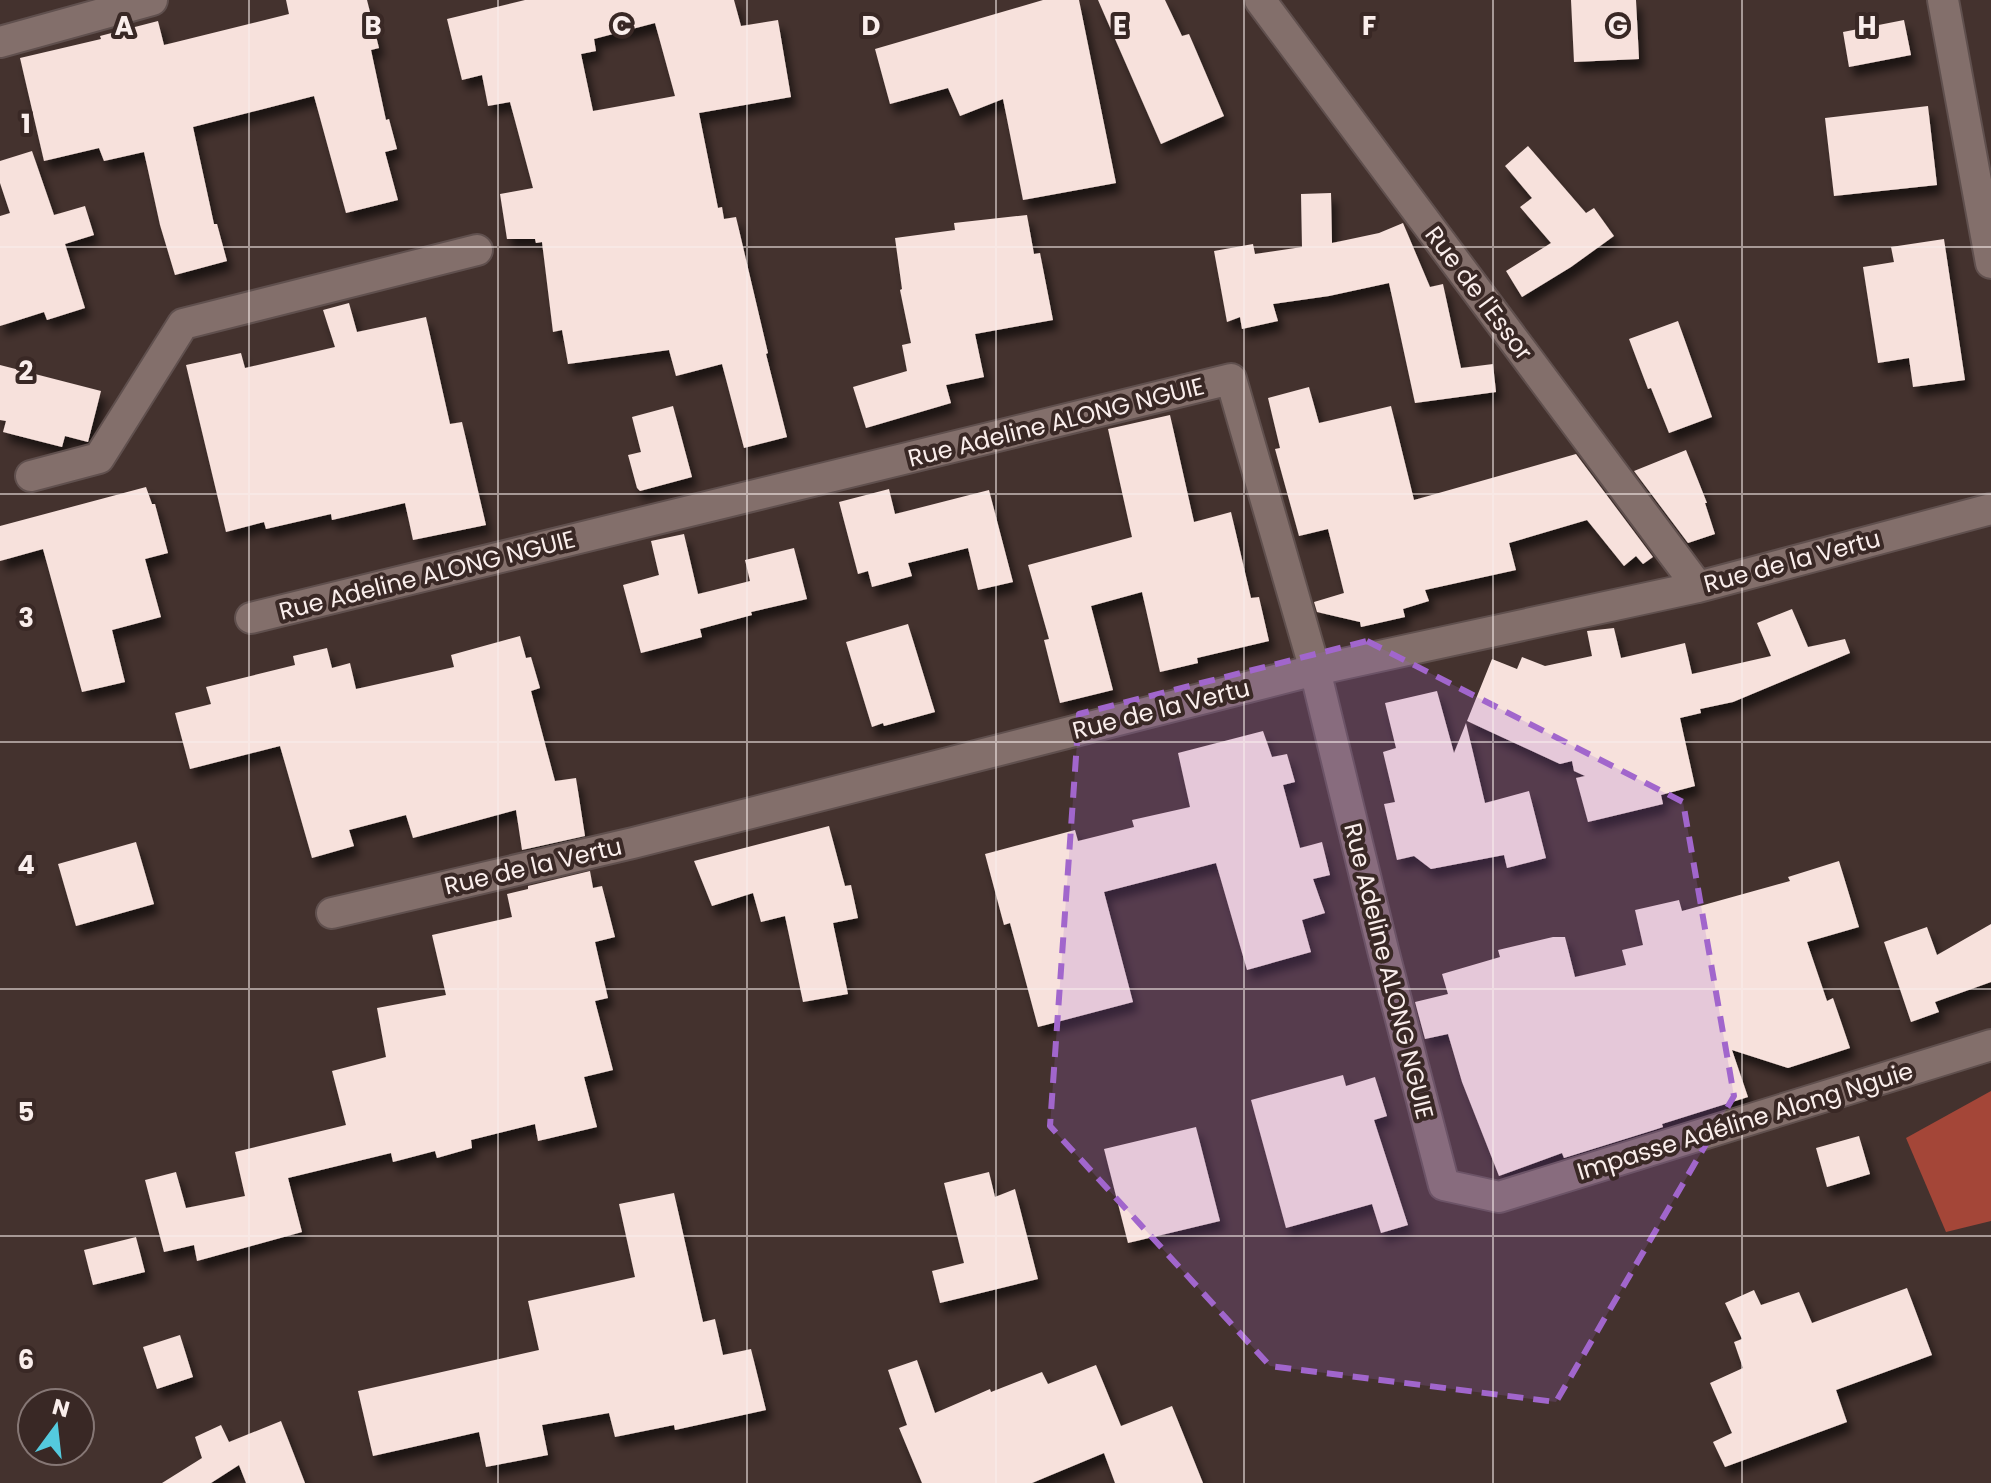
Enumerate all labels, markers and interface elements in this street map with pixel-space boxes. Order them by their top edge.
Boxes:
text: A [114,8,134,44]
text: B [364,8,382,44]
text: C [612,8,632,44]
text: D [862,8,881,44]
text: E [1113,8,1127,44]
text: F [1362,8,1376,44]
text: G [1608,8,1628,44]
text: H [1857,8,1877,44]
text: 1 [21,106,31,142]
street label: Rue de l'Essor [1418,219,1540,367]
text: 2 [19,353,34,389]
street label: Rue Adeline ALONG NGUIE [904,369,1208,475]
street label: Rue Adeline ALONG NGUIE [275,522,579,628]
street label: Rue de la Vertu [1700,522,1884,600]
text: 3 [18,600,34,636]
street label: Rue de la Vertu [1069,671,1253,747]
street label: Rue Adeline ALONG NGUIE [1336,819,1442,1123]
street label: Rue de la Vertu [441,830,625,902]
text: 4 [17,847,35,883]
street label: Impasse Adéline Along Nguie [1573,1054,1917,1188]
text: 5 [18,1094,34,1130]
text: 6 [18,1342,34,1378]
north arrow [16,1387,96,1467]
text: N [49,1391,73,1425]

